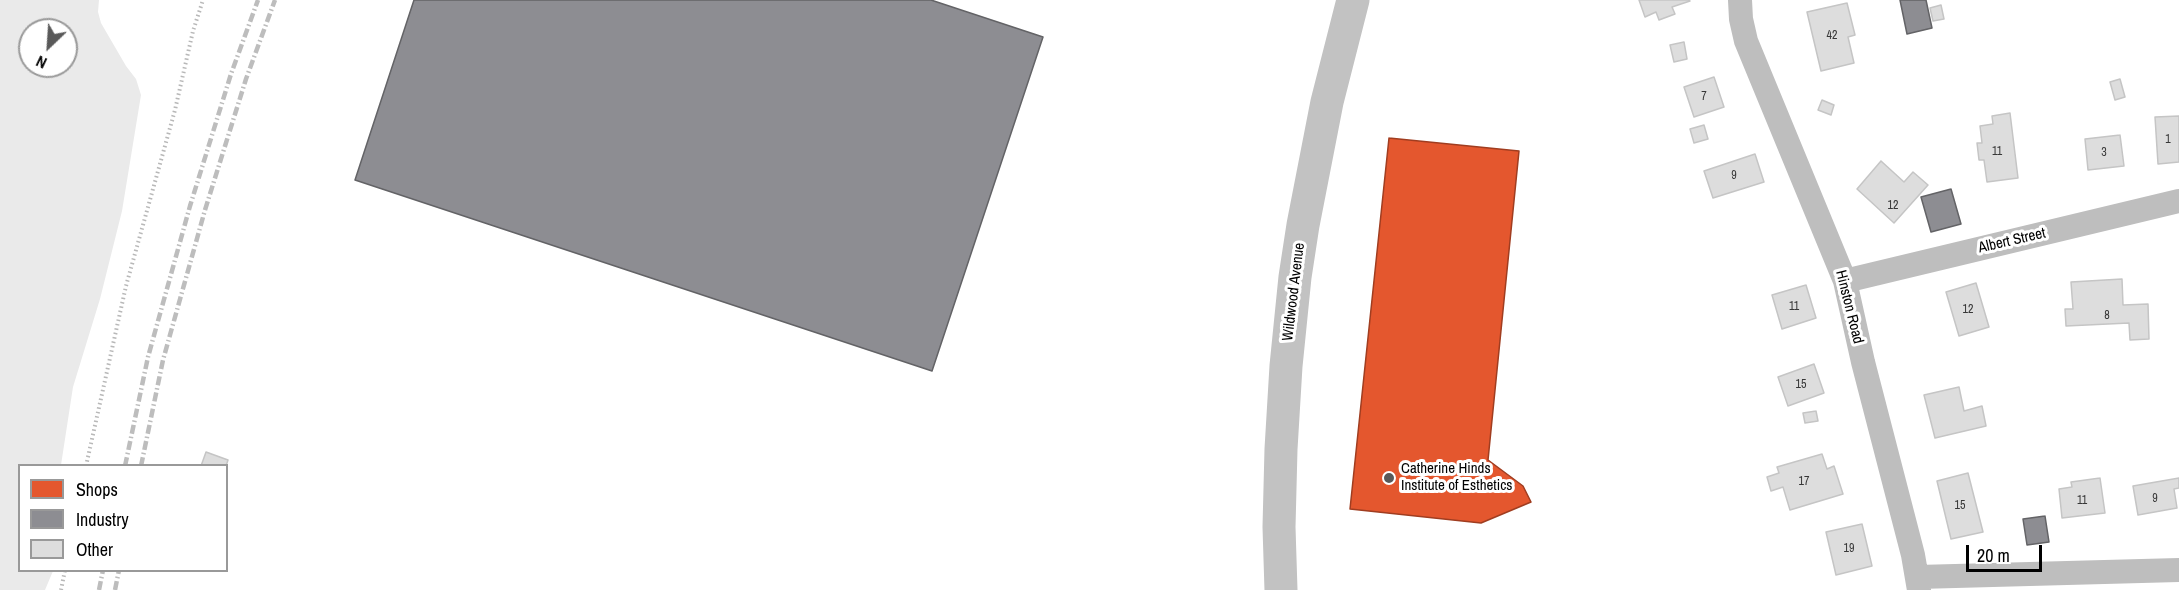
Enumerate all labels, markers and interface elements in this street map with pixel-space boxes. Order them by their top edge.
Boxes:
north arrow [18,18,78,78]
house number: 42 [1827,29,1837,43]
text: N [32,51,50,74]
house number: 7 [1701,90,1707,104]
house number: 1 [2165,133,2171,147]
house number: 11 [1992,145,2002,159]
house number: 3 [2101,146,2107,160]
house number: 9 [1731,169,1737,183]
house number: 12 [1888,199,1898,213]
street label: Albert Street [1977,225,2047,257]
street label: Wildwood Avenue [1279,242,1309,342]
street label: Hinston Road [1831,268,1867,346]
house number: 11 [1789,300,1799,314]
house number: 12 [1963,303,1973,317]
house number: 8 [2104,309,2110,323]
house number: 15 [1796,378,1806,392]
place label: Catherine Hinds Institute of Esthetics [1401,460,1512,495]
legend [18,464,228,572]
marker: Catherine Hinds Institute of Esthetics [1382,471,1396,485]
house number: 17 [1799,475,1809,489]
text: Shops [76,477,118,502]
house number: 9 [2152,492,2158,506]
house number: 11 [2077,494,2087,508]
house number: 15 [1955,499,1965,513]
text: Industry [76,507,129,532]
scale bar [1969,533,2046,571]
text: Other [76,537,113,562]
house number: 19 [1844,542,1854,556]
text: 20 m [1977,543,2010,568]

